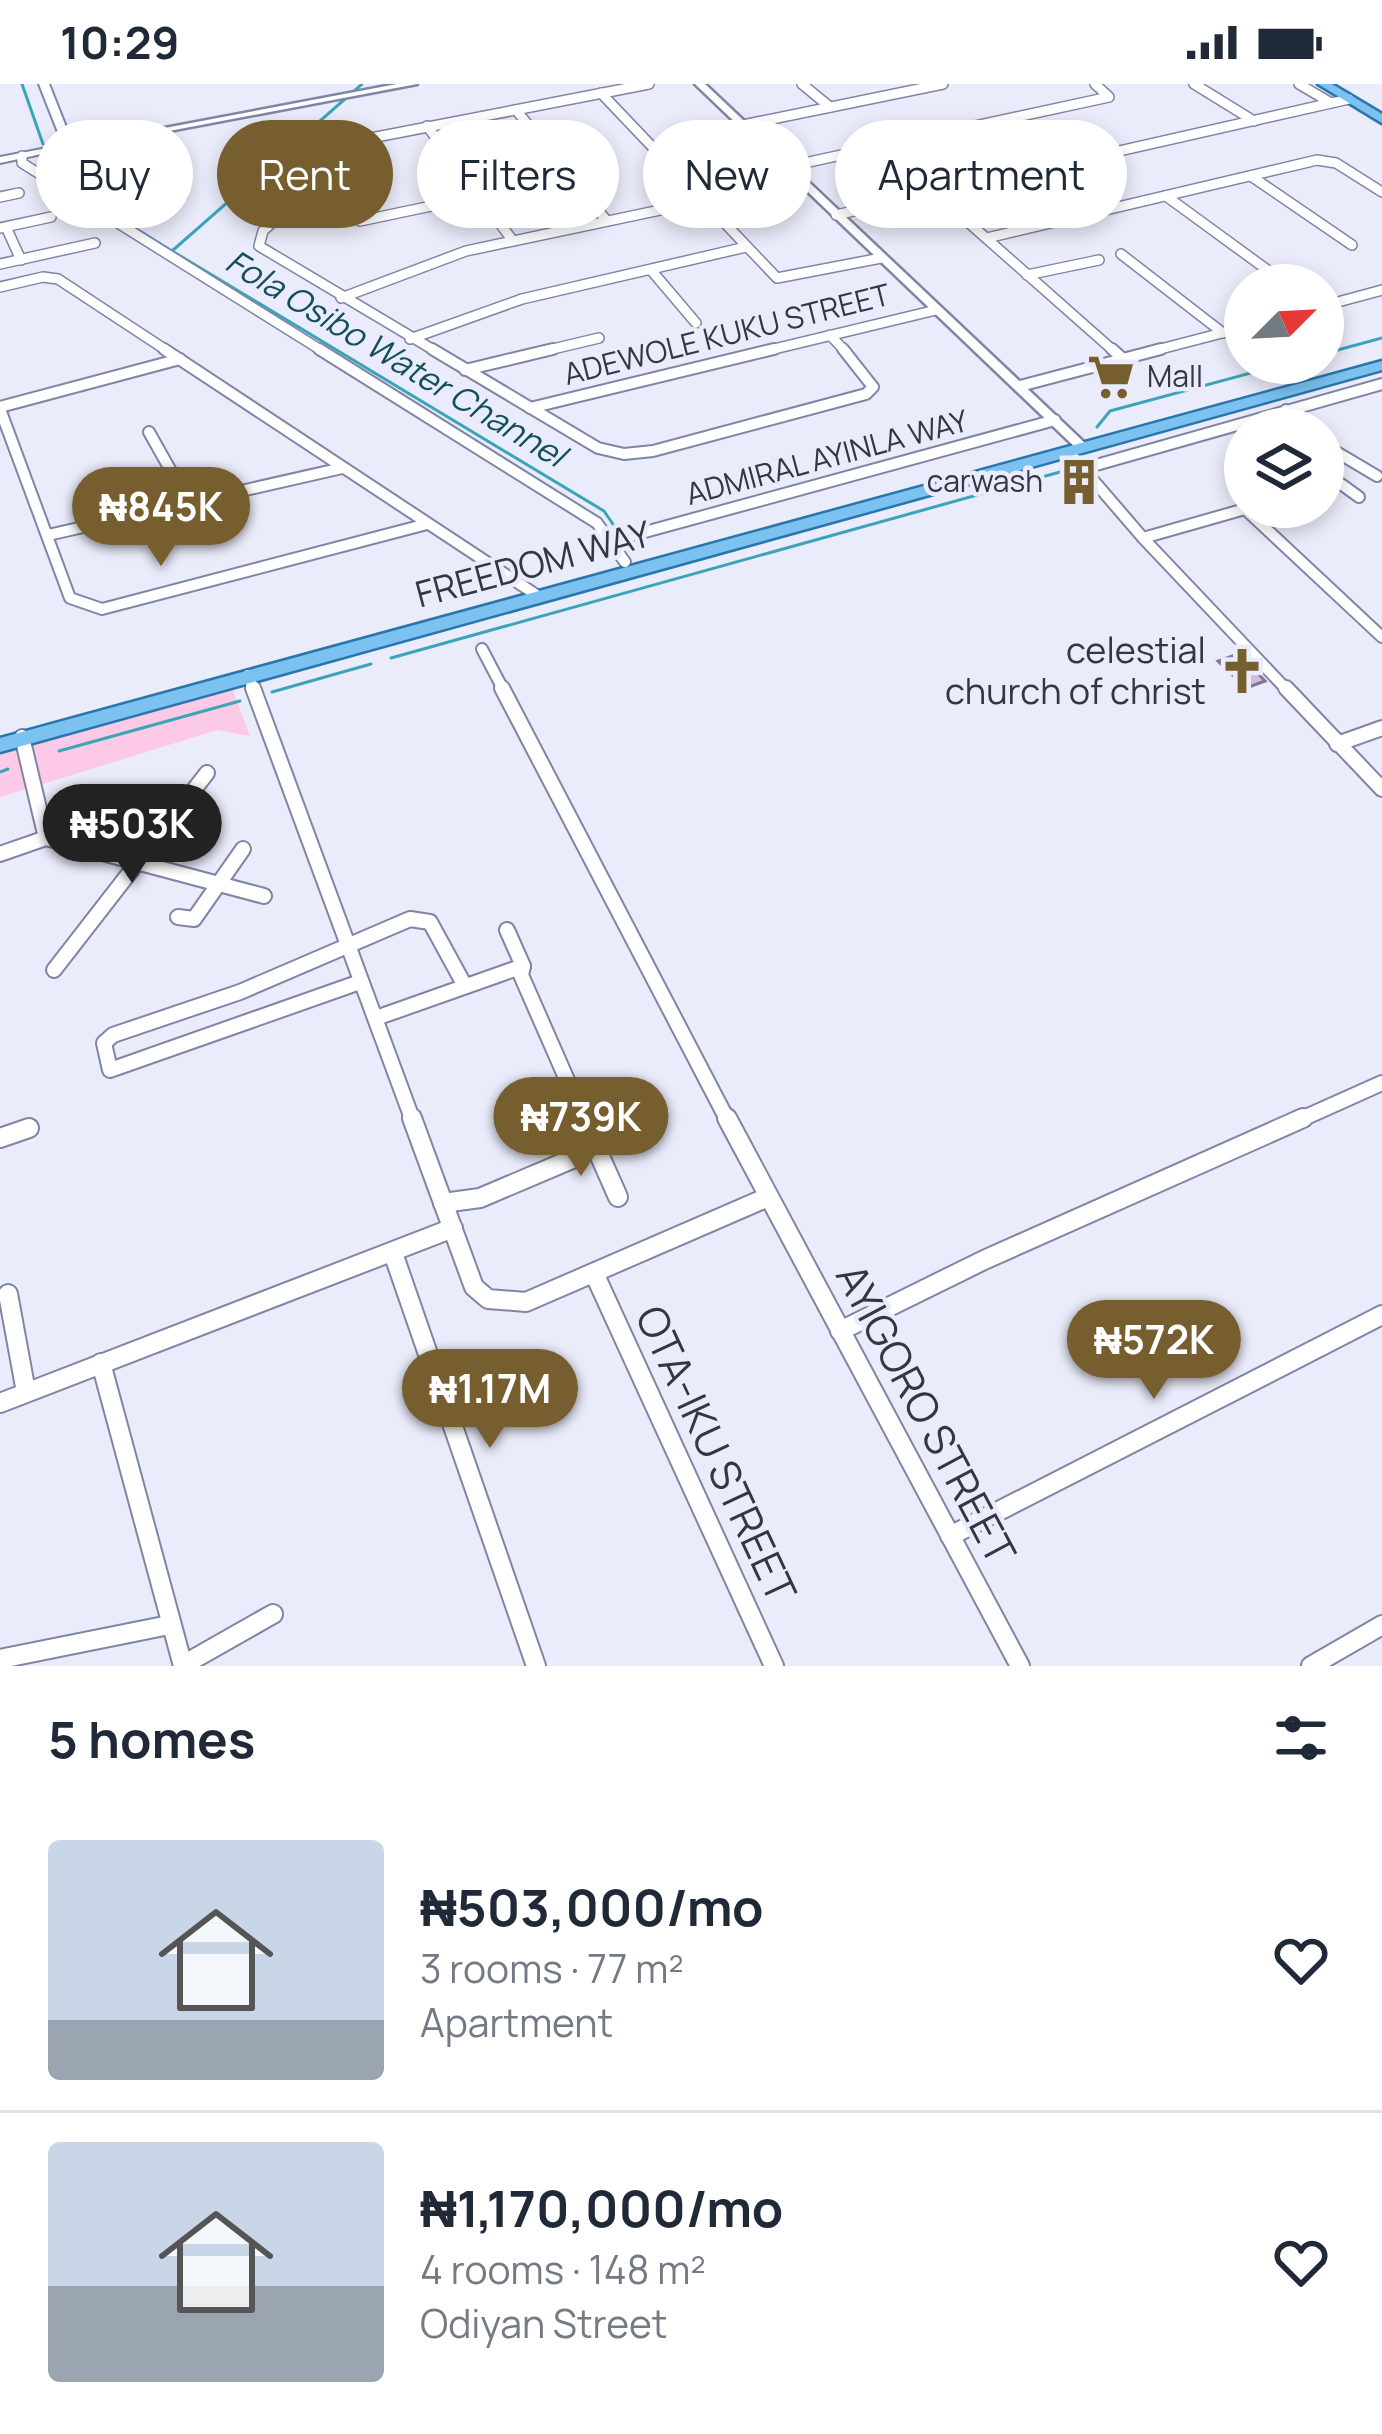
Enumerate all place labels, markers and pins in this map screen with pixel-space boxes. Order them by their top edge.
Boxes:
supermarket icon: Mall [1086,352,1136,402]
place label: Mall [1147,355,1203,396]
building icon: carwash [1054,457,1104,507]
place label: carwash [927,460,1043,501]
pin: ₦845K [77,467,245,569]
place label: celestial church of christ [945,625,1206,715]
church icon: celestial church of christ [1217,646,1267,696]
pin: ₦503K [48,784,216,886]
pin: ₦739K [497,1077,665,1179]
pin: ₦572K [1070,1300,1238,1402]
pin: ₦1.17M [392,1349,588,1451]

